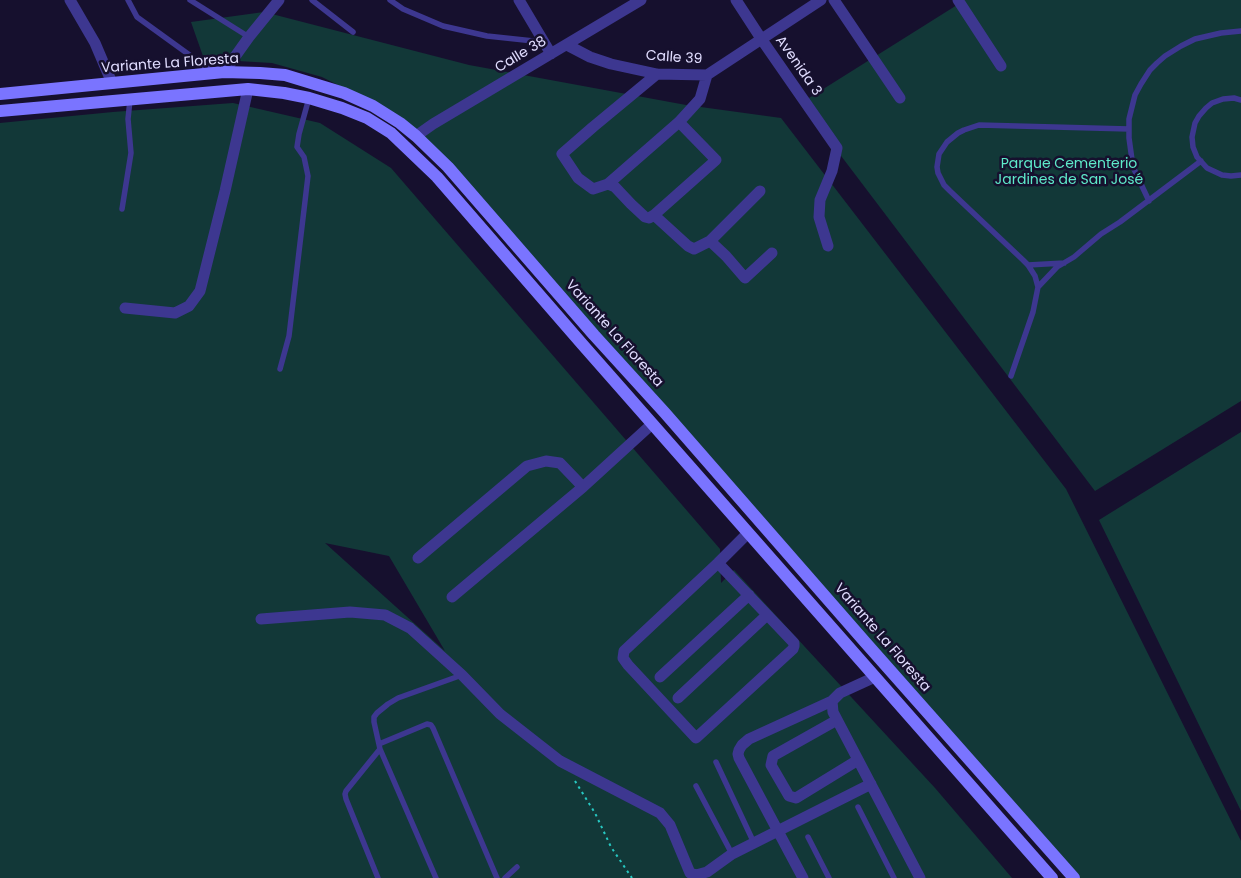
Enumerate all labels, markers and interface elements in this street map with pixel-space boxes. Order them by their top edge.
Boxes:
street label: Calle 38 [492,33,550,77]
street label: Avenida 3 [771,33,825,99]
street label: Calle 39 [645,48,703,68]
street label: Variante La Floresta [101,51,239,77]
park label: Parque Cementerio Jardines de San José [995,156,1143,188]
street label: Variante La Floresta [562,277,666,391]
street label: Variante La Floresta [830,580,934,696]

